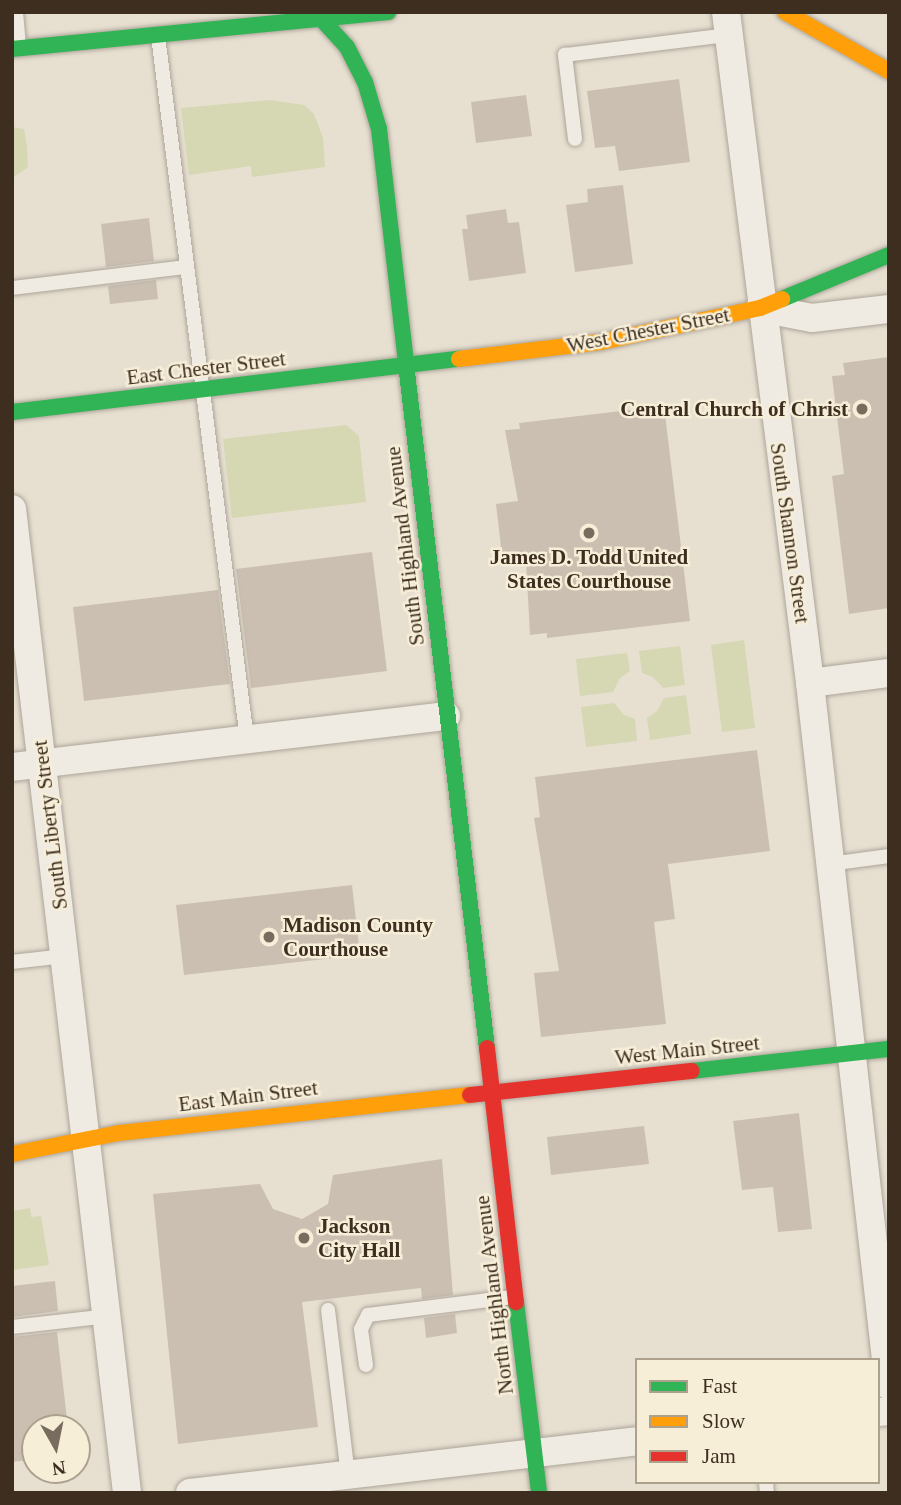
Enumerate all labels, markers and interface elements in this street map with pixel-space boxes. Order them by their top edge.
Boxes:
street label: West Chester Street [565,302,731,358]
street label: East Chester Street [125,346,287,390]
place label: Central Church of Christ [620,396,848,422]
marker: Central Church of Christ [854,401,870,417]
street label: South Shannon Street [765,441,815,625]
street label: South Highland Avenue [380,445,430,647]
marker: James D. Todd United States Courthouse [581,525,597,541]
place label: James D. Todd United States Courthouse [490,544,688,594]
street label: South Liberty Street [27,739,73,911]
place label: Madison County Courthouse [283,912,433,962]
marker: Madison County Courthouse [261,929,277,945]
street label: West Main Street [613,1030,761,1070]
street label: East Main Street [177,1075,319,1117]
street label: North Highland Avenue [469,1194,519,1396]
place label: Jackson City Hall [318,1213,400,1263]
marker: Jackson City Hall [296,1230,312,1246]
legend [635,1358,880,1484]
text: Fast [702,1374,737,1398]
text: Slow [702,1409,745,1433]
north arrow [21,1414,91,1484]
text: Jam [702,1444,736,1468]
text: N [51,1457,67,1480]

